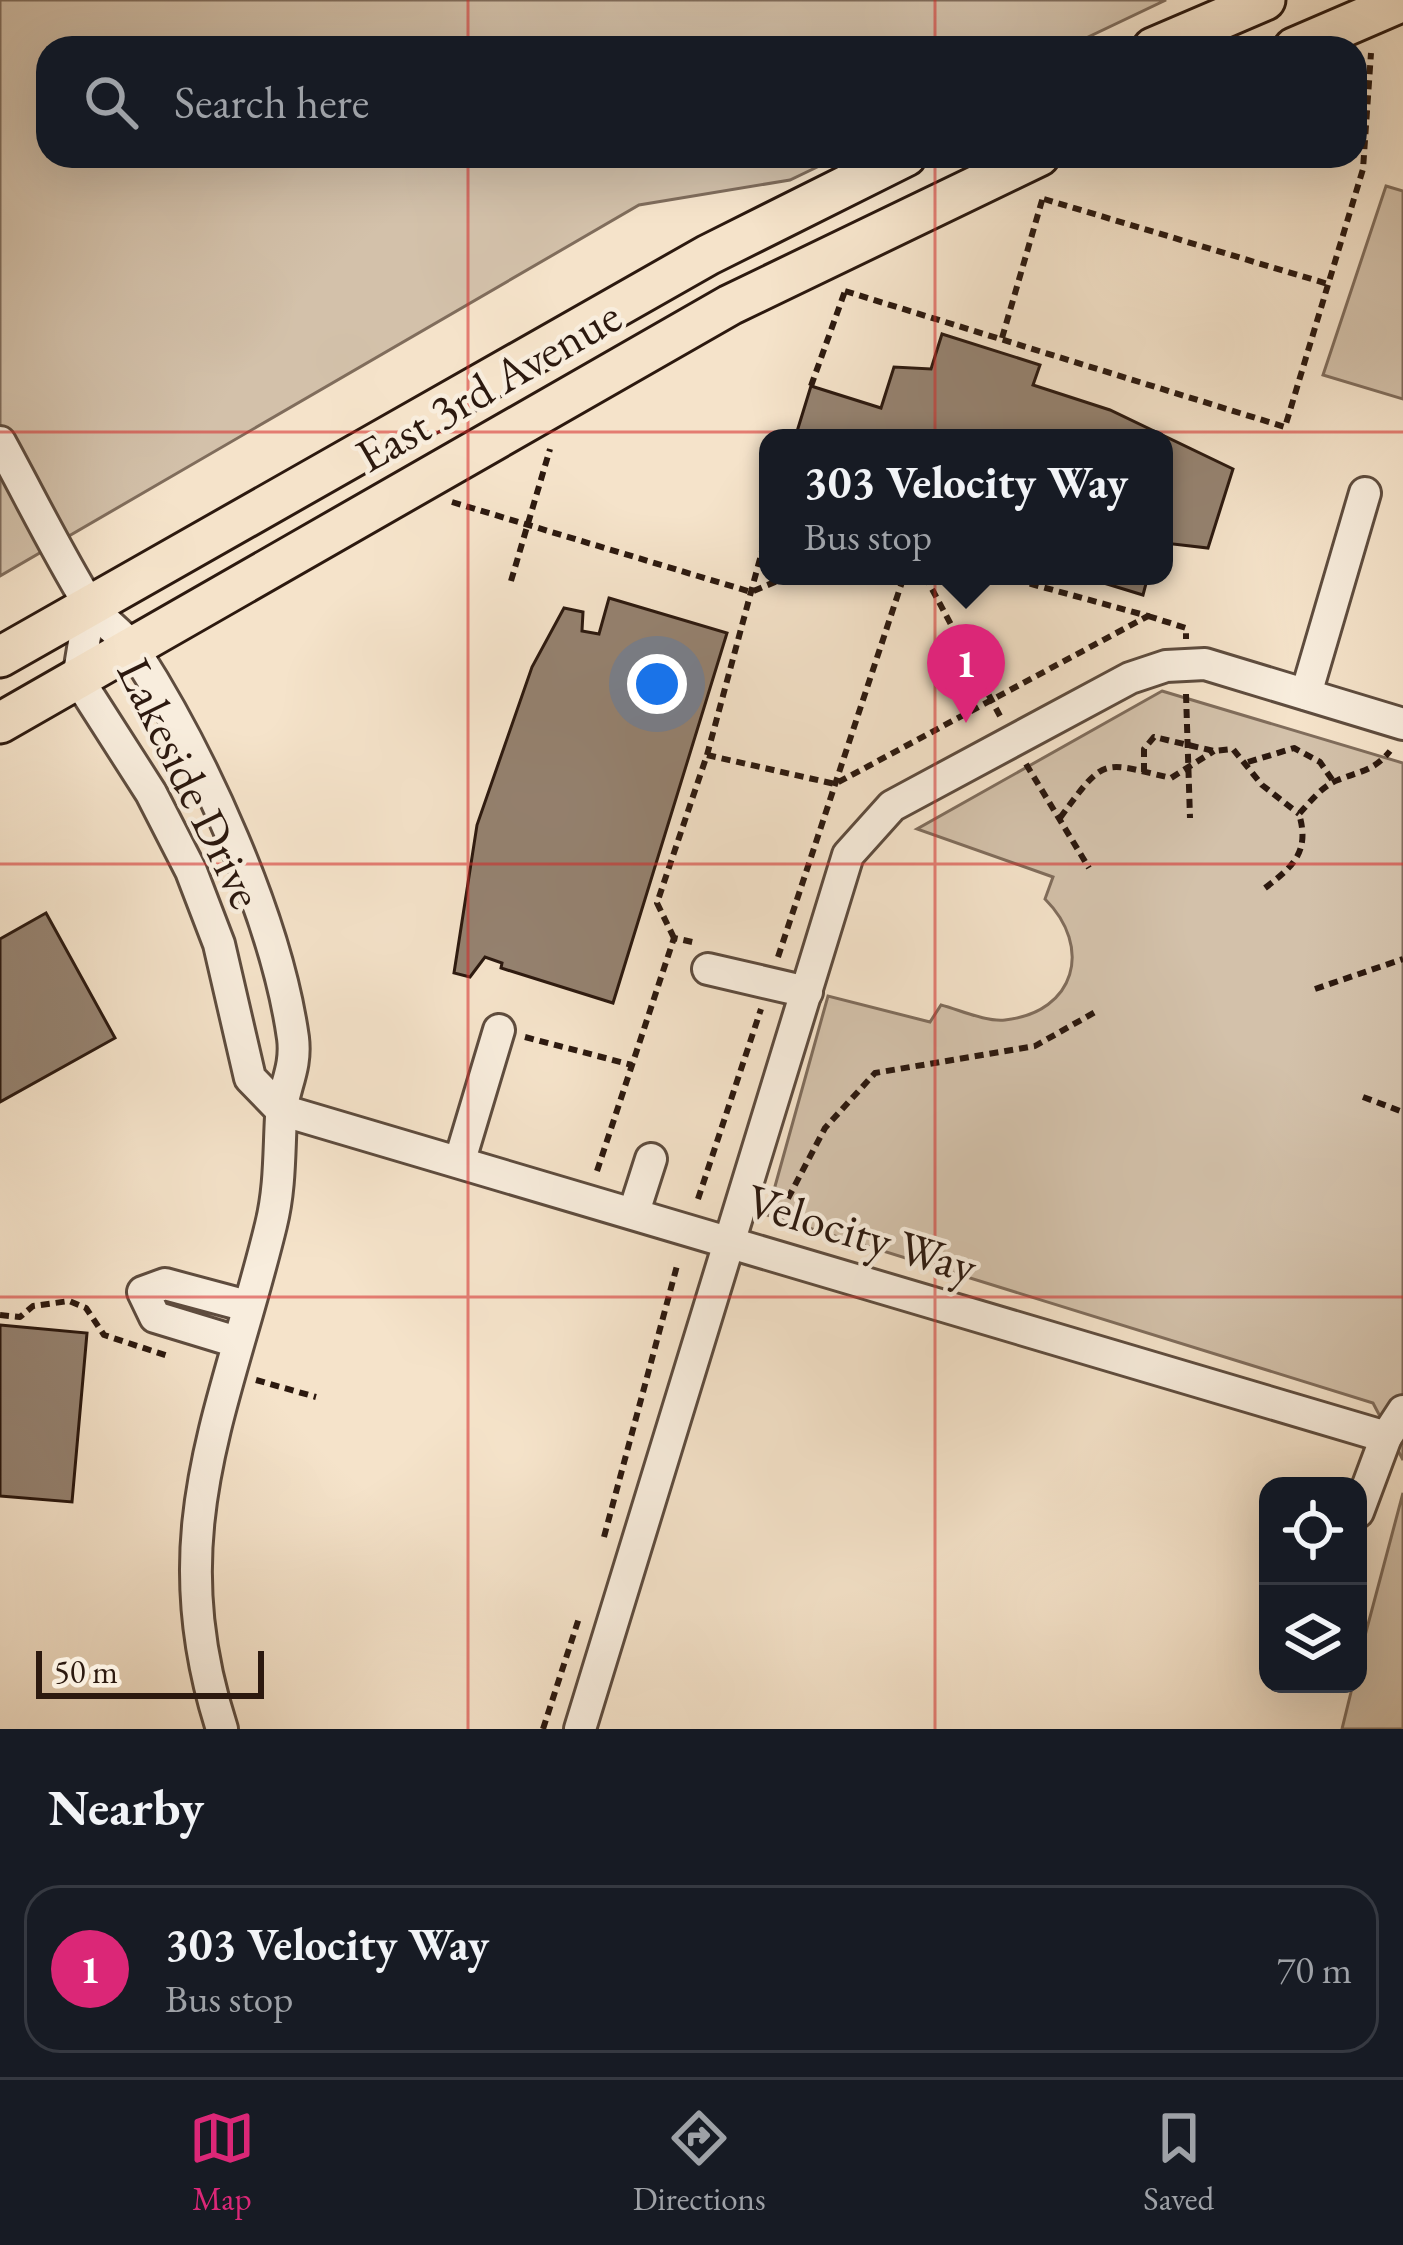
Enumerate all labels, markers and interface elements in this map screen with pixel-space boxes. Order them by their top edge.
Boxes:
search box [36,36,1367,168]
icon: search [78,69,144,135]
text: Search here [174,73,369,131]
street label: East 3rd Avenue [344,284,632,486]
popup [759,429,1173,585]
text: 303 Velocity Way [804,453,1128,511]
text: Bus stop [804,511,932,562]
pin: 1 [927,624,1005,723]
street label: Lakeside Drive [104,648,278,918]
your location [627,654,687,714]
street label: Velocity Way [739,1169,985,1298]
map controls [1259,1477,1367,1693]
button: locate [1259,1477,1367,1585]
button: layers [1259,1585,1367,1693]
scale bar [36,1645,264,1698]
text: 50 m [54,1650,118,1693]
text: Nearby [48,1774,204,1840]
text: 303 Velocity Way [165,1915,489,1973]
text: 1 [80,1944,100,1995]
text: 70 m [1276,1944,1352,1995]
text: Bus stop [165,1973,293,2024]
tab: Map [189,2105,255,2220]
tab: Directions [633,2105,766,2220]
tab: Saved [1143,2105,1214,2220]

